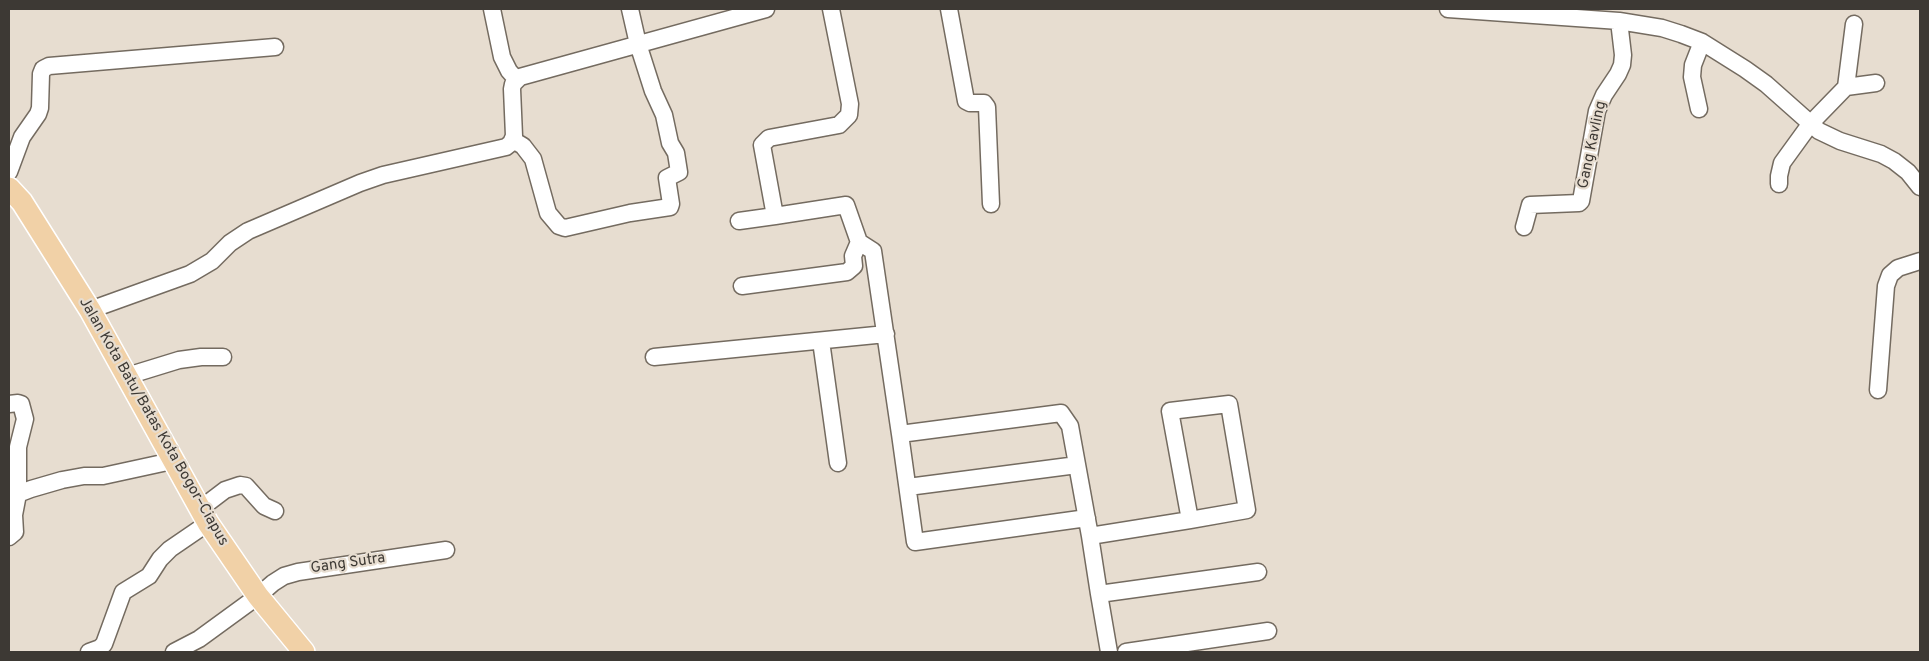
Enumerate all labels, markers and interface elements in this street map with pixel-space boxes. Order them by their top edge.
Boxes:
street label: Gang Kavling [1575,100,1611,190]
street label: Jalan Kota Batu/Batas Kota Bogor–Ciapus [74,295,232,549]
street label: Gang Sutra [310,550,386,578]

